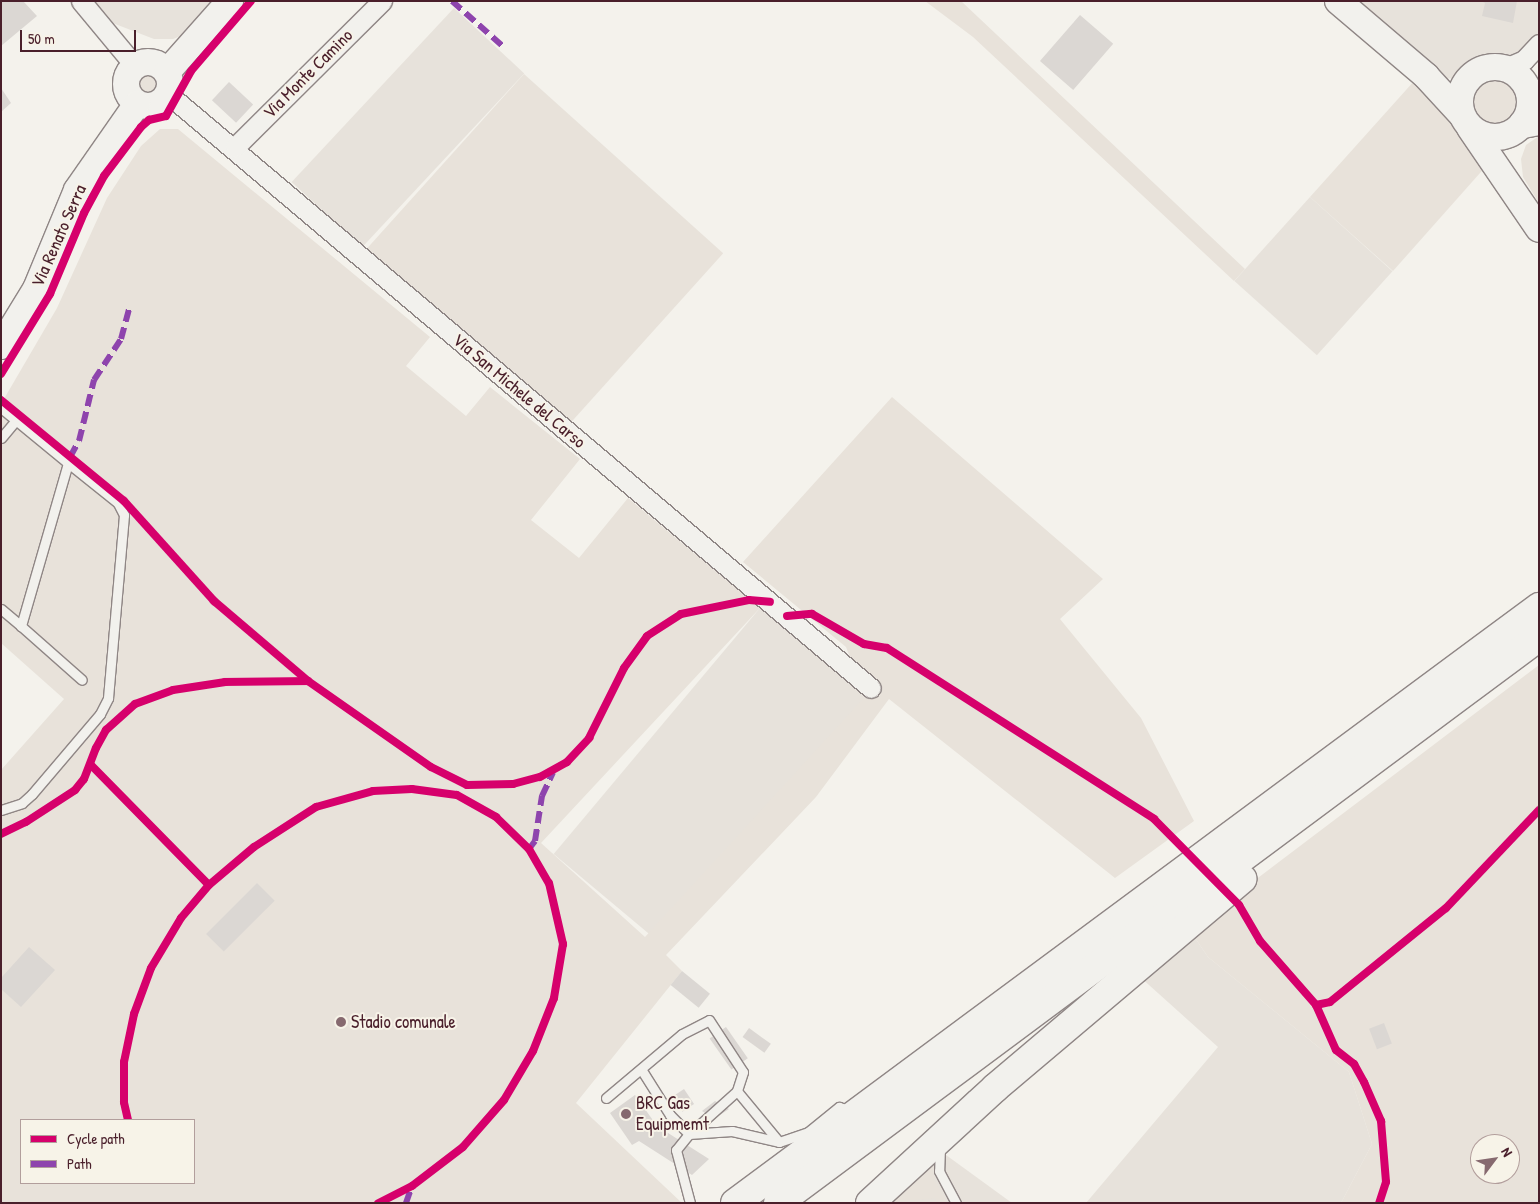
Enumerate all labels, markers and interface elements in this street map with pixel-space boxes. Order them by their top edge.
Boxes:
scale bar [22,20,139,52]
street label: Via Monte Camino [259,25,357,123]
text: 50 m [28,28,55,49]
street label: Via Renato Serra [27,181,91,291]
street label: Via San Michele del Carso [448,329,590,453]
place label: Stadio comunale [351,1011,456,1033]
marker: Stadio comunale [335,1016,347,1028]
place label: BRC Gas Equipmemt [636,1093,709,1136]
marker: BRC Gas Equipmemt [620,1108,632,1120]
legend [20,1119,195,1184]
text: Cycle path [67,1128,125,1149]
north arrow [1470,1134,1520,1184]
text: N [1497,1143,1517,1160]
text: Path [67,1153,92,1174]

